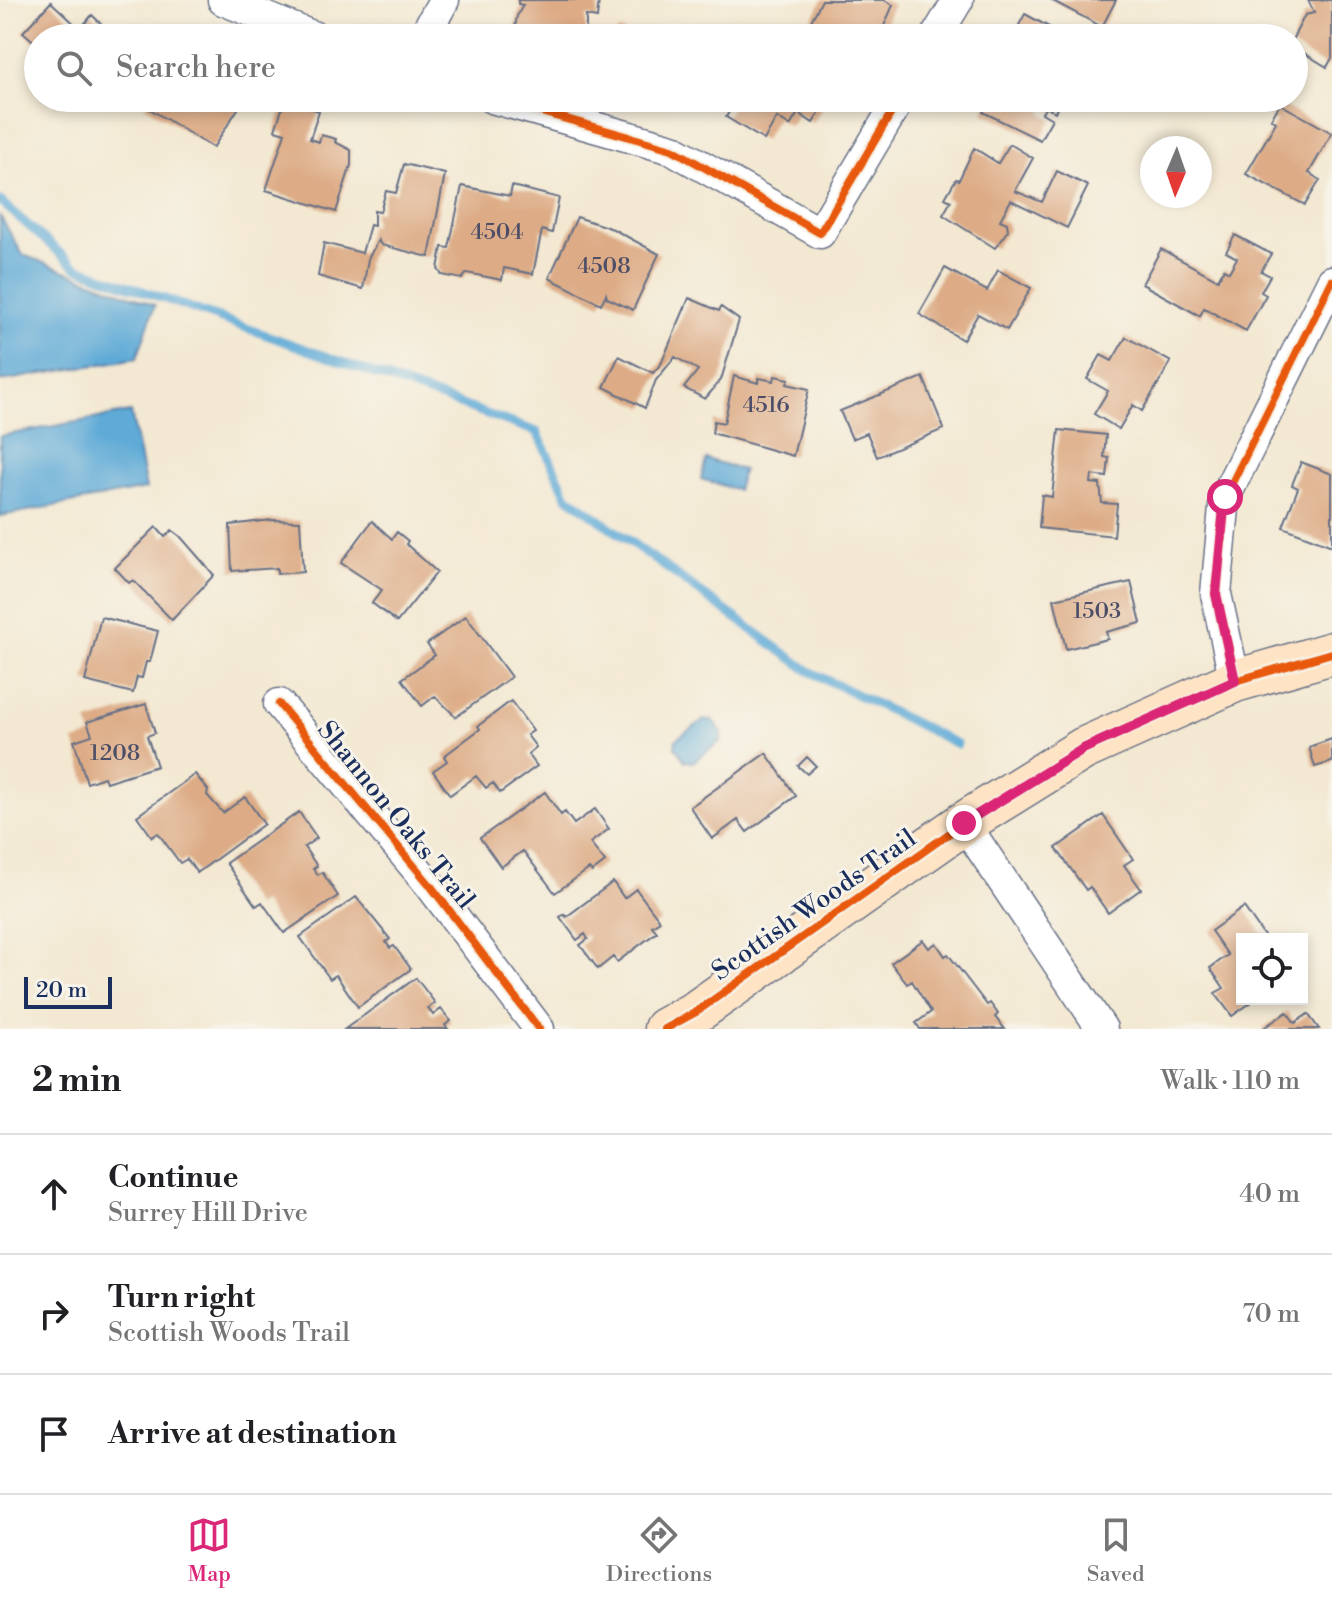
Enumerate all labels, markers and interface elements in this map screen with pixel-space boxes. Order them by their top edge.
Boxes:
search box [24,24,1308,112]
icon: search [52,46,96,90]
text: Search here [116,49,276,87]
north arrow [1140,136,1212,208]
house number: 4504 [471,219,523,246]
house number: 4508 [577,253,631,280]
house number: 4516 [742,392,790,419]
route start [1207,479,1243,515]
house number: 1503 [1073,598,1121,625]
street label: Shannon Oaks Trail [310,715,482,916]
house number: 1208 [90,740,140,767]
route end [946,805,982,841]
street label: Scottish Woods Trail [706,822,923,988]
map controls [1236,933,1308,1005]
button: locate [1236,933,1308,1005]
scale bar [24,973,112,1009]
text: 20 m [36,977,87,1004]
text: 2 min [32,1060,121,1102]
text: Walk · 110 m [1161,1065,1300,1097]
text: Continue [108,1159,239,1197]
icon: ahead [32,1172,76,1216]
text: 40 m [1239,1178,1300,1210]
text: Surrey Hill Drive [108,1197,308,1229]
text: Turn right [108,1279,255,1317]
icon: right [32,1292,76,1336]
text: 70 m [1242,1298,1300,1330]
text: Scottish Woods Trail [108,1317,350,1349]
icon: arrive [32,1412,76,1456]
text: Arrive at destination [108,1415,397,1453]
tab: Map [187,1513,231,1588]
tab: Directions [606,1513,712,1588]
tab: Saved [1087,1513,1145,1588]

